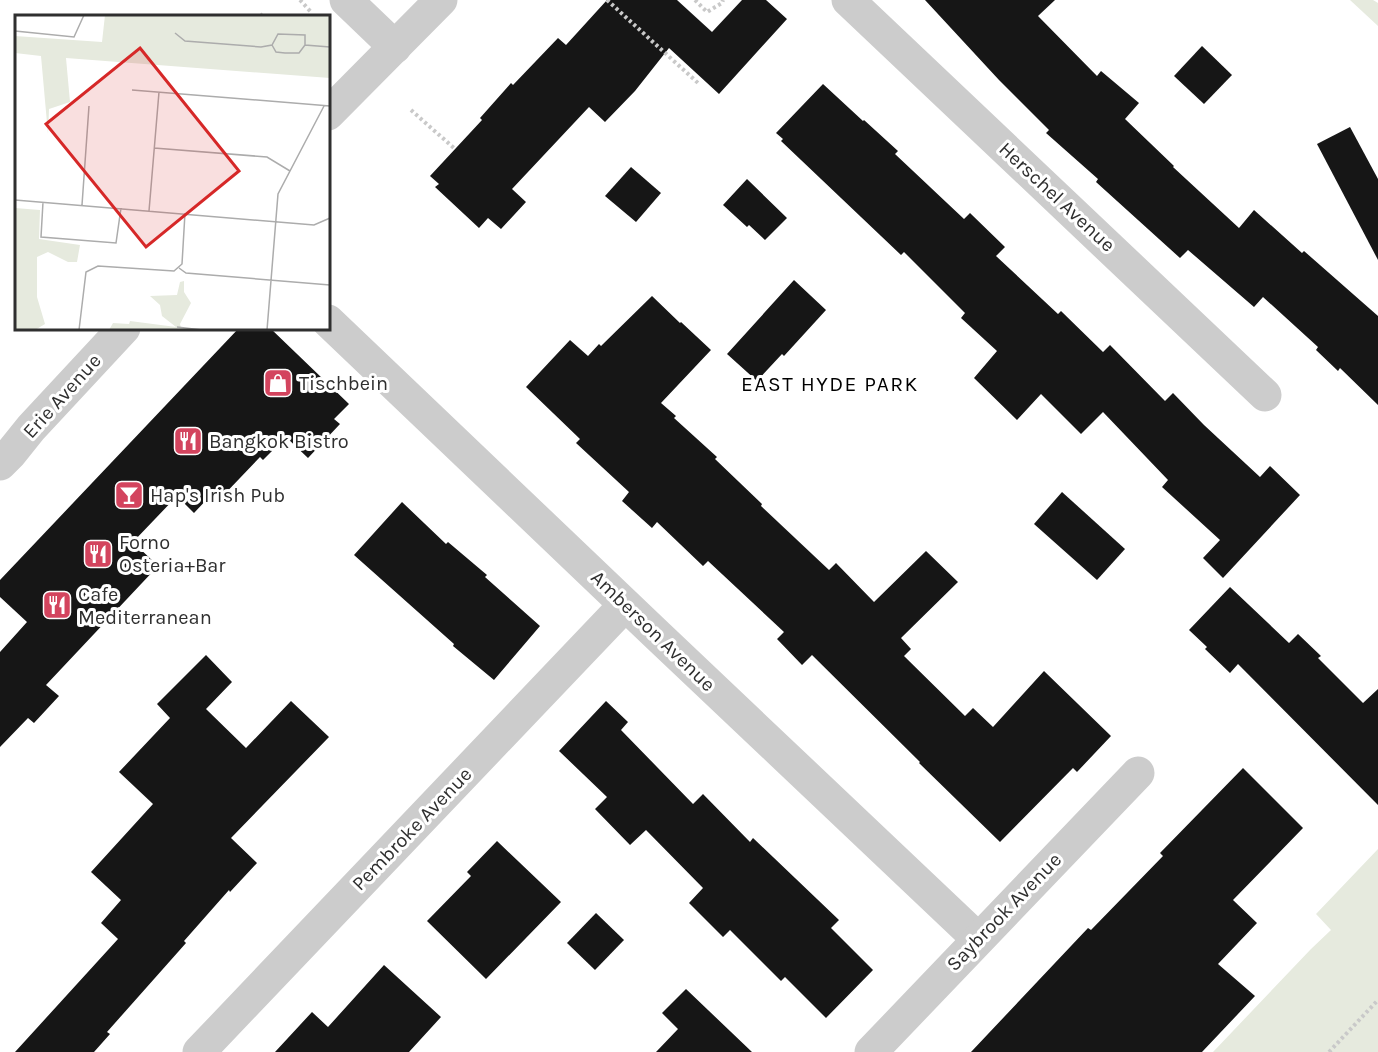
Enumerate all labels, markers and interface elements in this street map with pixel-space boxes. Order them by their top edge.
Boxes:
inset map [15,15,330,330]
street label: Herschel Avenue [994,137,1120,257]
street label: Erie Avenue [18,349,106,443]
shop icon: Tischbein [262,367,294,399]
place label: Tischbein [299,372,388,395]
district label: EAST HYDE PARK [741,372,919,396]
restaurant icon: Bangkok Bistro [172,425,204,457]
place label: Bangkok Bistro [209,430,349,453]
bar icon: Hap's Irish Pub [113,479,145,511]
place label: Hap's Irish Pub [150,484,285,507]
place label: Forno Osteria+Bar [119,531,226,577]
restaurant icon: Forno Osteria+Bar [82,538,114,570]
street label: Amberson Avenue [586,566,720,696]
place label: Cafe Mediterranean [78,583,212,629]
restaurant icon: Cafe Mediterranean [41,589,73,621]
street label: Pembroke Avenue [347,763,477,895]
street label: Saybrook Avenue [942,848,1066,976]

